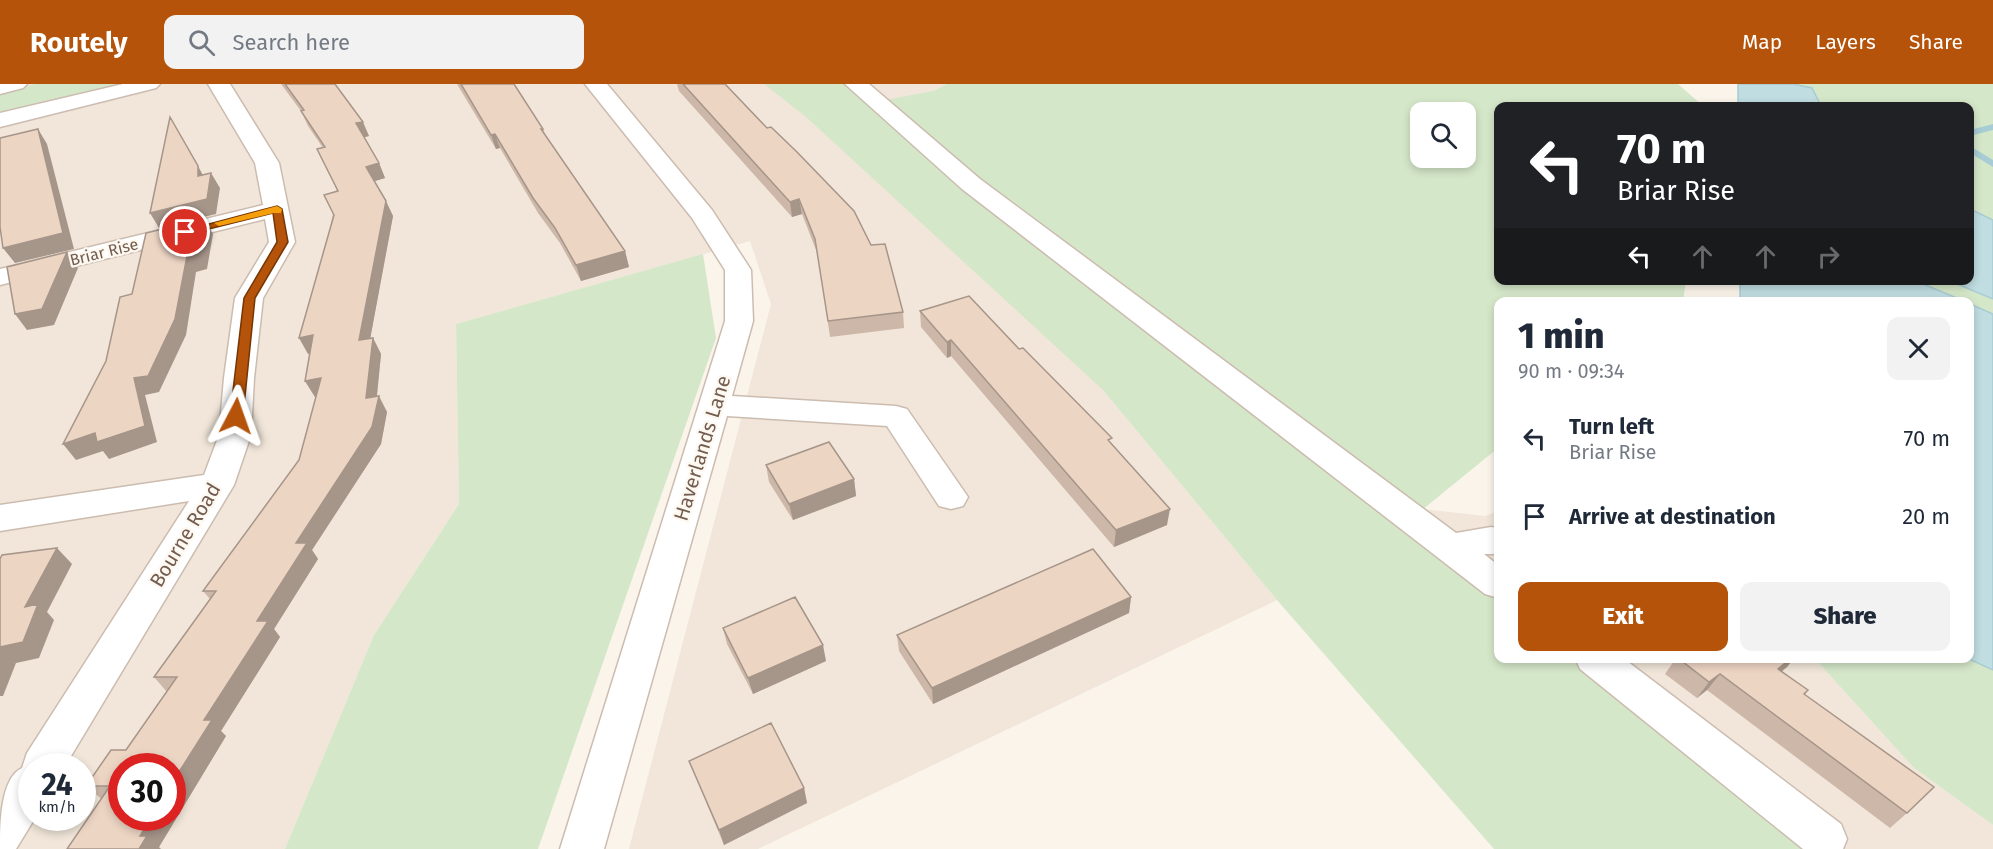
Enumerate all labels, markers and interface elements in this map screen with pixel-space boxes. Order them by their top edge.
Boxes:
search box [164,15,584,69]
text: Routely [30,26,128,59]
icon: search [185,26,218,59]
text: Search here [233,29,350,56]
text: Map [1742,29,1782,55]
text: Layers [1815,29,1876,55]
text: Share [1909,29,1963,55]
map controls [1410,102,1476,168]
button: search [1410,102,1476,168]
text: 70 m [1617,124,1706,174]
icon: left [1518,126,1596,204]
text: Briar Rise [1617,175,1735,207]
pin [159,206,210,257]
icon: arrive [168,215,201,248]
street label: Briar Rise [68,234,140,270]
icon: left [1623,240,1656,273]
icon: ahead [1686,240,1719,273]
icon: ahead [1749,240,1782,273]
icon: right [1812,240,1845,273]
text: 1 min [1518,314,1604,358]
button: close [1887,317,1950,380]
text: 90 m · 09:34 [1518,359,1624,383]
street label: Haverlands Lane [668,372,736,524]
position arrow [204,384,268,448]
text: Turn left [1569,413,1654,440]
icon: left [1518,422,1551,455]
text: 70 m [1904,425,1950,452]
text: Briar Rise [1569,440,1656,464]
street label: Bourne Road [145,479,225,591]
icon: arrive [1518,500,1551,533]
text: Arrive at destination [1569,503,1776,530]
text: 20 m [1902,503,1950,530]
button: Exit [1518,582,1728,651]
button: Share [1740,582,1950,651]
speed limit sign: 30 [108,753,186,831]
text: 24 [41,767,73,803]
text: km/h [38,798,76,816]

